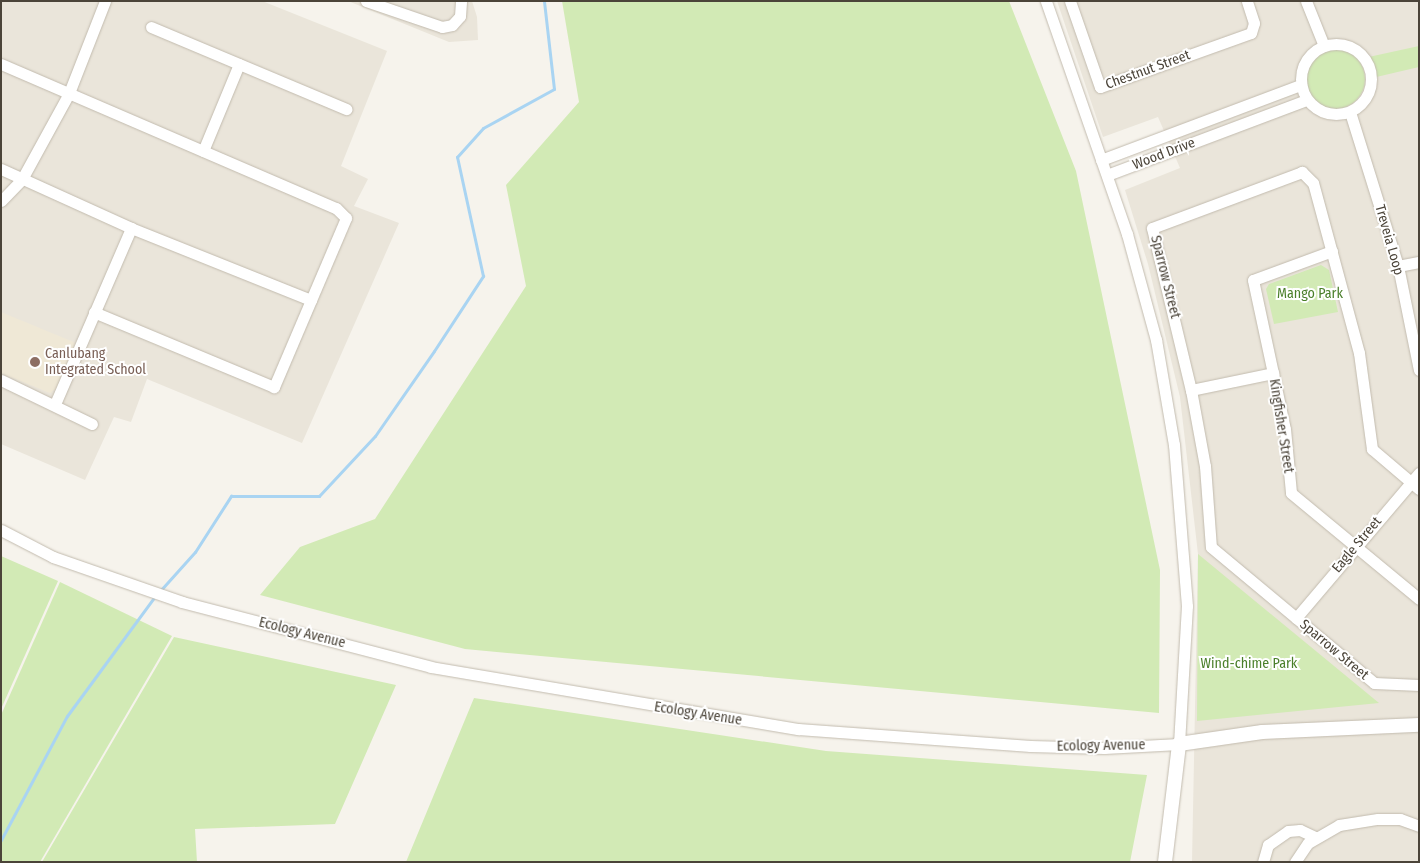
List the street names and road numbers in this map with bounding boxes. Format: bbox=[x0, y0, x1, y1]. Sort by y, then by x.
street label: Chestnut Street bbox=[1103, 47, 1193, 93]
street label: Wood Drive bbox=[1130, 134, 1198, 174]
street label: Treveia Loop bbox=[1371, 203, 1407, 277]
street label: Sparrow Street bbox=[1147, 234, 1183, 320]
street label: Kingfisher Street bbox=[1265, 378, 1297, 474]
street label: Eagle Street bbox=[1329, 514, 1385, 576]
street label: Ecology Avenue bbox=[257, 614, 347, 652]
street label: Sparrow Street bbox=[1296, 616, 1372, 684]
street label: Ecology Avenue bbox=[653, 699, 743, 729]
street label: Ecology Avenue bbox=[1057, 737, 1145, 755]

